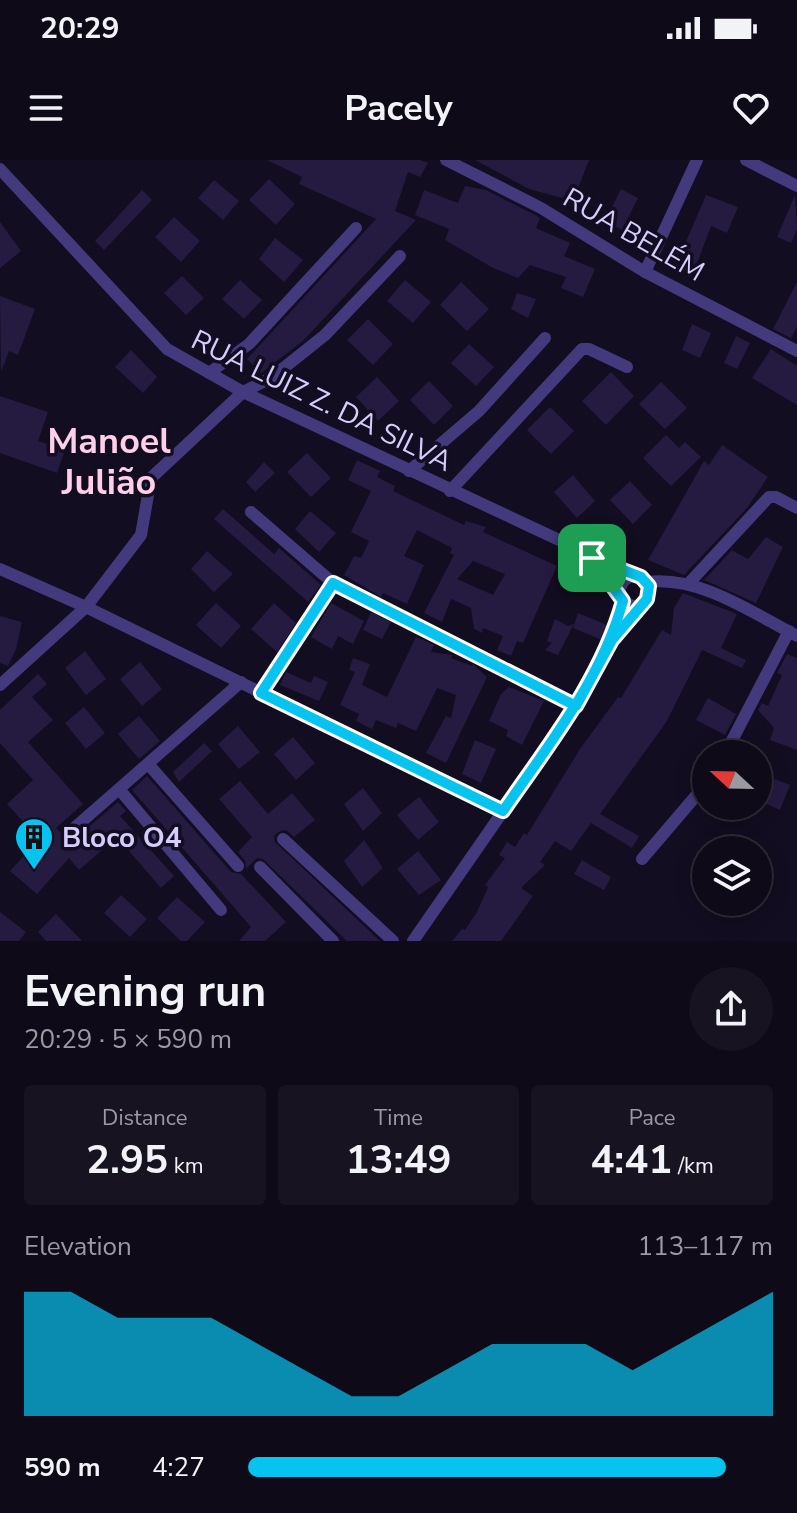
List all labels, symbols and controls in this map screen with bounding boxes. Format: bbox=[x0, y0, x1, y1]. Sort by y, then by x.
text: 20:29 bbox=[40, 8, 119, 49]
text: Pacely bbox=[344, 84, 453, 133]
icon: menu bbox=[24, 86, 68, 130]
icon: heart bbox=[729, 86, 773, 130]
street label: RUA BELÉM bbox=[556, 179, 711, 291]
street label: RUA LUIZ Z. DA SILVA bbox=[185, 321, 458, 481]
district label: Manoel Julião bbox=[47, 417, 171, 507]
pin bbox=[558, 524, 626, 592]
icon: arrive bbox=[570, 536, 614, 580]
north arrow bbox=[692, 740, 772, 820]
map controls bbox=[692, 740, 772, 916]
building icon: Bloco O4 bbox=[13, 816, 55, 871]
place label: Bloco O4 bbox=[62, 819, 182, 857]
button: layers bbox=[692, 836, 772, 916]
text: Evening run bbox=[24, 962, 266, 1022]
button: share bbox=[689, 967, 773, 1051]
text: 20:29 · 5 × 590 m bbox=[24, 1022, 232, 1057]
text: Distance bbox=[102, 1103, 188, 1133]
text: Time bbox=[374, 1103, 423, 1133]
text: Pace bbox=[629, 1103, 676, 1133]
text: 2.95 bbox=[86, 1133, 168, 1187]
text: 13:49 bbox=[346, 1133, 451, 1187]
text: 4:41 bbox=[590, 1133, 672, 1187]
text: km bbox=[168, 1151, 204, 1181]
text: /km bbox=[672, 1151, 714, 1181]
text: Elevation bbox=[24, 1229, 132, 1264]
text: 113–117 m bbox=[637, 1229, 773, 1264]
text: 590 m bbox=[24, 1450, 101, 1485]
text: 4:27 bbox=[152, 1450, 205, 1485]

